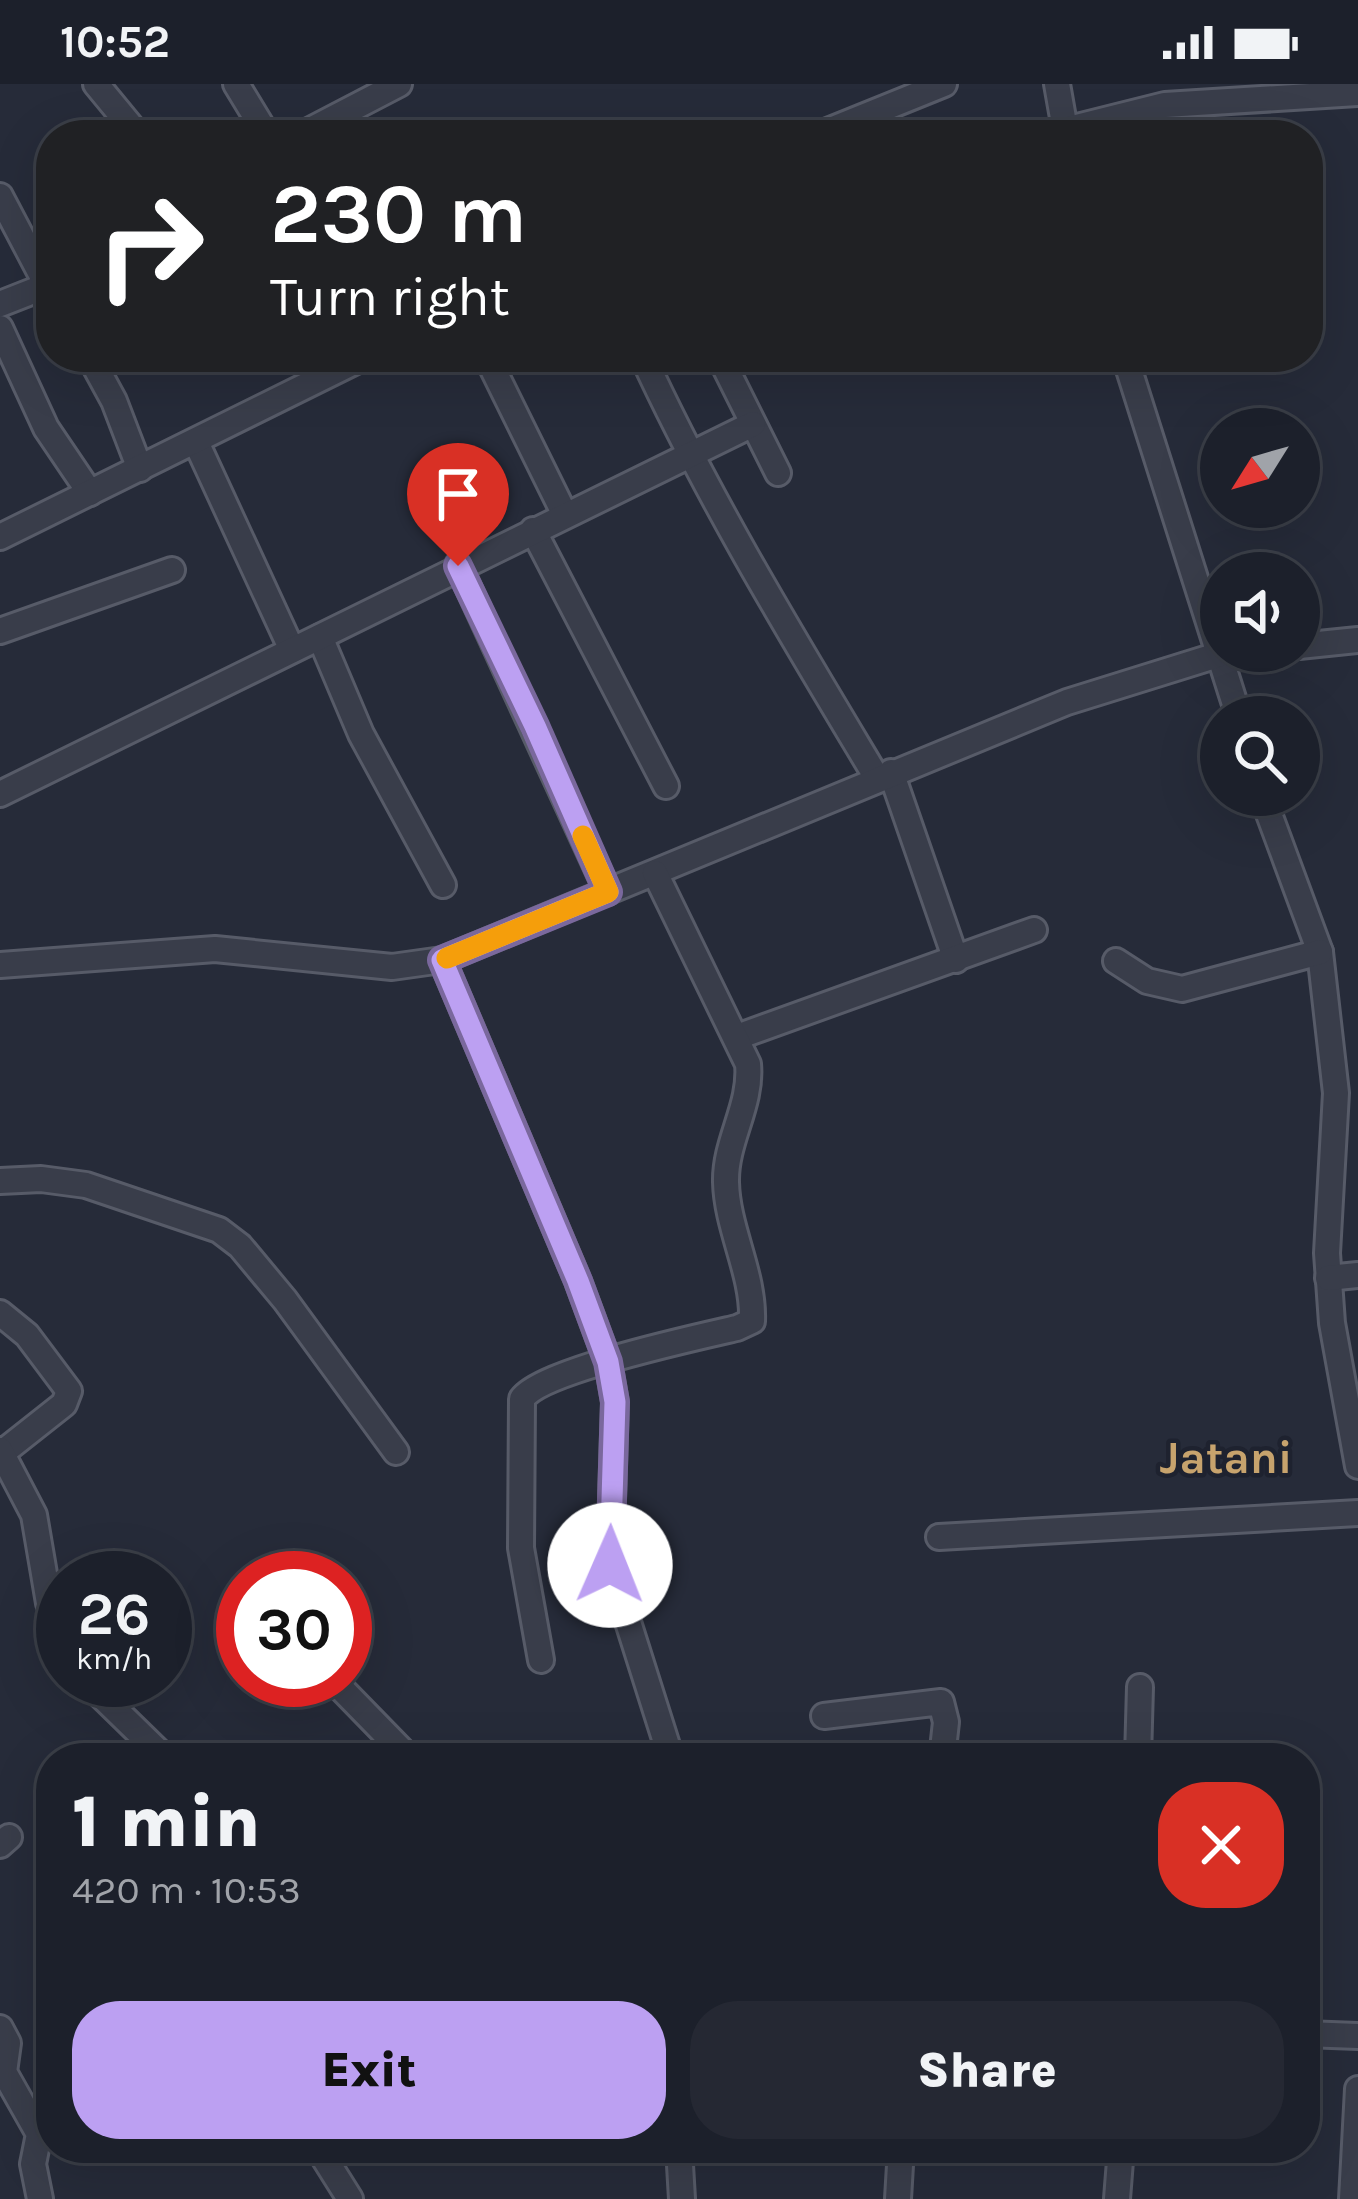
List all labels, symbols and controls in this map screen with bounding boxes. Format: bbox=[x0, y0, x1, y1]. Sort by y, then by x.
text: 10:52 bbox=[60, 16, 170, 68]
text: 230 m bbox=[270, 165, 527, 263]
icon: right bbox=[72, 168, 228, 324]
text: Turn right bbox=[270, 265, 510, 329]
north arrow bbox=[1200, 408, 1320, 528]
map controls bbox=[1200, 408, 1320, 816]
pin bbox=[407, 443, 509, 566]
icon: arrive bbox=[425, 461, 491, 527]
button: sound bbox=[1200, 552, 1320, 672]
button: search bbox=[1200, 696, 1320, 816]
district label: Jatani bbox=[1159, 1432, 1293, 1484]
position arrow bbox=[547, 1502, 673, 1628]
speed limit sign: 30 bbox=[216, 1551, 372, 1707]
text: 26 bbox=[78, 1579, 150, 1649]
text: km/h bbox=[76, 1641, 152, 1677]
text: 1 min bbox=[72, 1780, 261, 1864]
button: close bbox=[1158, 1782, 1284, 1908]
text: 420 m · 10:53 bbox=[72, 1867, 301, 1913]
button: Exit bbox=[72, 2001, 666, 2139]
button: Share bbox=[690, 2001, 1284, 2139]

